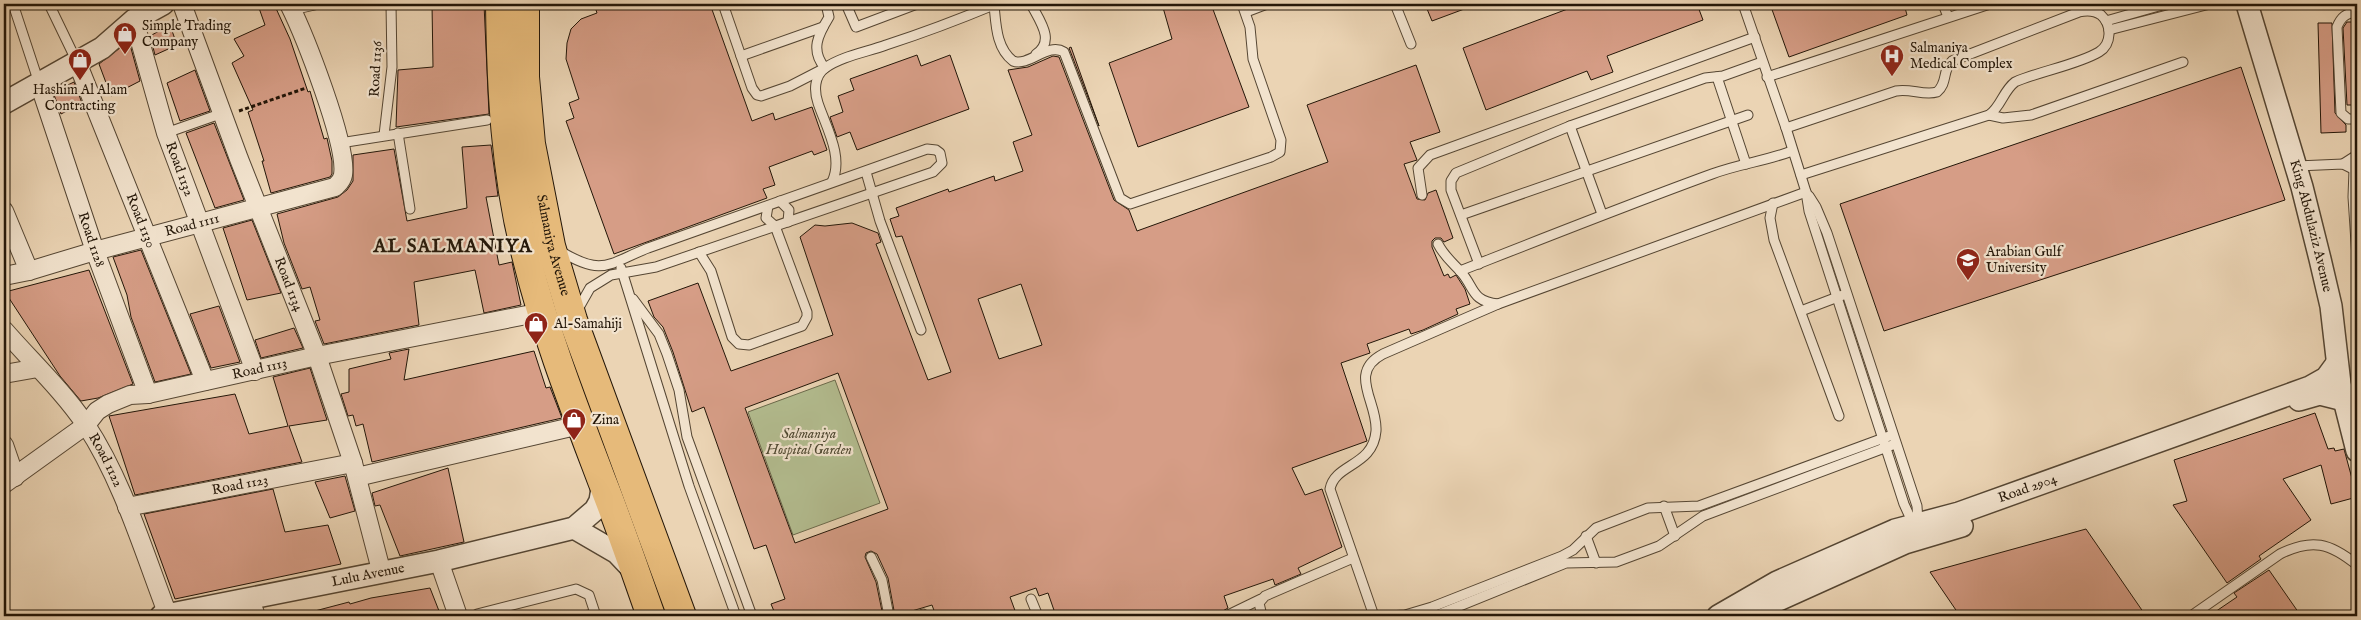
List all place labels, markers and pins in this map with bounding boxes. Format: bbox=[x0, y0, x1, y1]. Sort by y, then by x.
place label: Simple Trading Company bbox=[142, 17, 231, 51]
shop icon: Simple Trading Company bbox=[112, 21, 138, 55]
place label: Salmaniya Medical Complex bbox=[1910, 39, 2013, 73]
hospital icon: Salmaniya Medical Complex bbox=[1879, 43, 1905, 77]
shop icon: Hashim Al Alam Contracting bbox=[67, 47, 93, 81]
place label: Hashim Al Alam Contracting bbox=[33, 81, 127, 115]
place label: Arabian Gulf University bbox=[1985, 243, 2065, 277]
school or university icon: Arabian Gulf University bbox=[1955, 247, 1981, 281]
shop icon: Al-Samahiji bbox=[523, 311, 549, 345]
place label: Al-Samahiji bbox=[553, 315, 622, 333]
shop icon: Zina bbox=[561, 407, 587, 441]
place label: Zina bbox=[592, 411, 620, 429]

